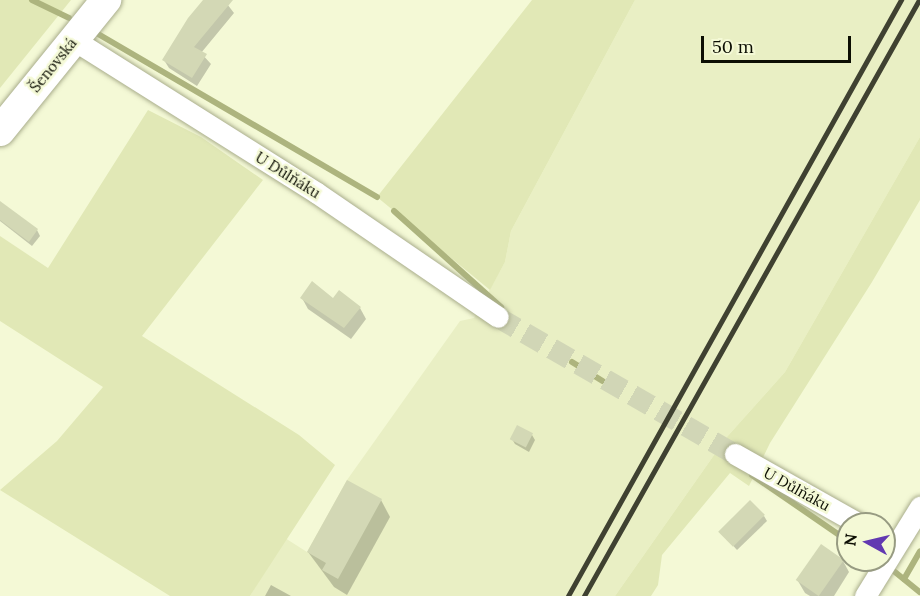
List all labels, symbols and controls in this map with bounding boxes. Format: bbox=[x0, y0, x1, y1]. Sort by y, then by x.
scale bar bbox=[704, 24, 854, 62]
street label: Šenovská bbox=[26, 34, 80, 96]
text: 50 m bbox=[712, 35, 754, 58]
street label: U Důlňáku bbox=[252, 148, 324, 202]
street label: U Důlňáku bbox=[761, 463, 833, 515]
north arrow bbox=[836, 512, 896, 572]
text: N bbox=[839, 532, 861, 547]

